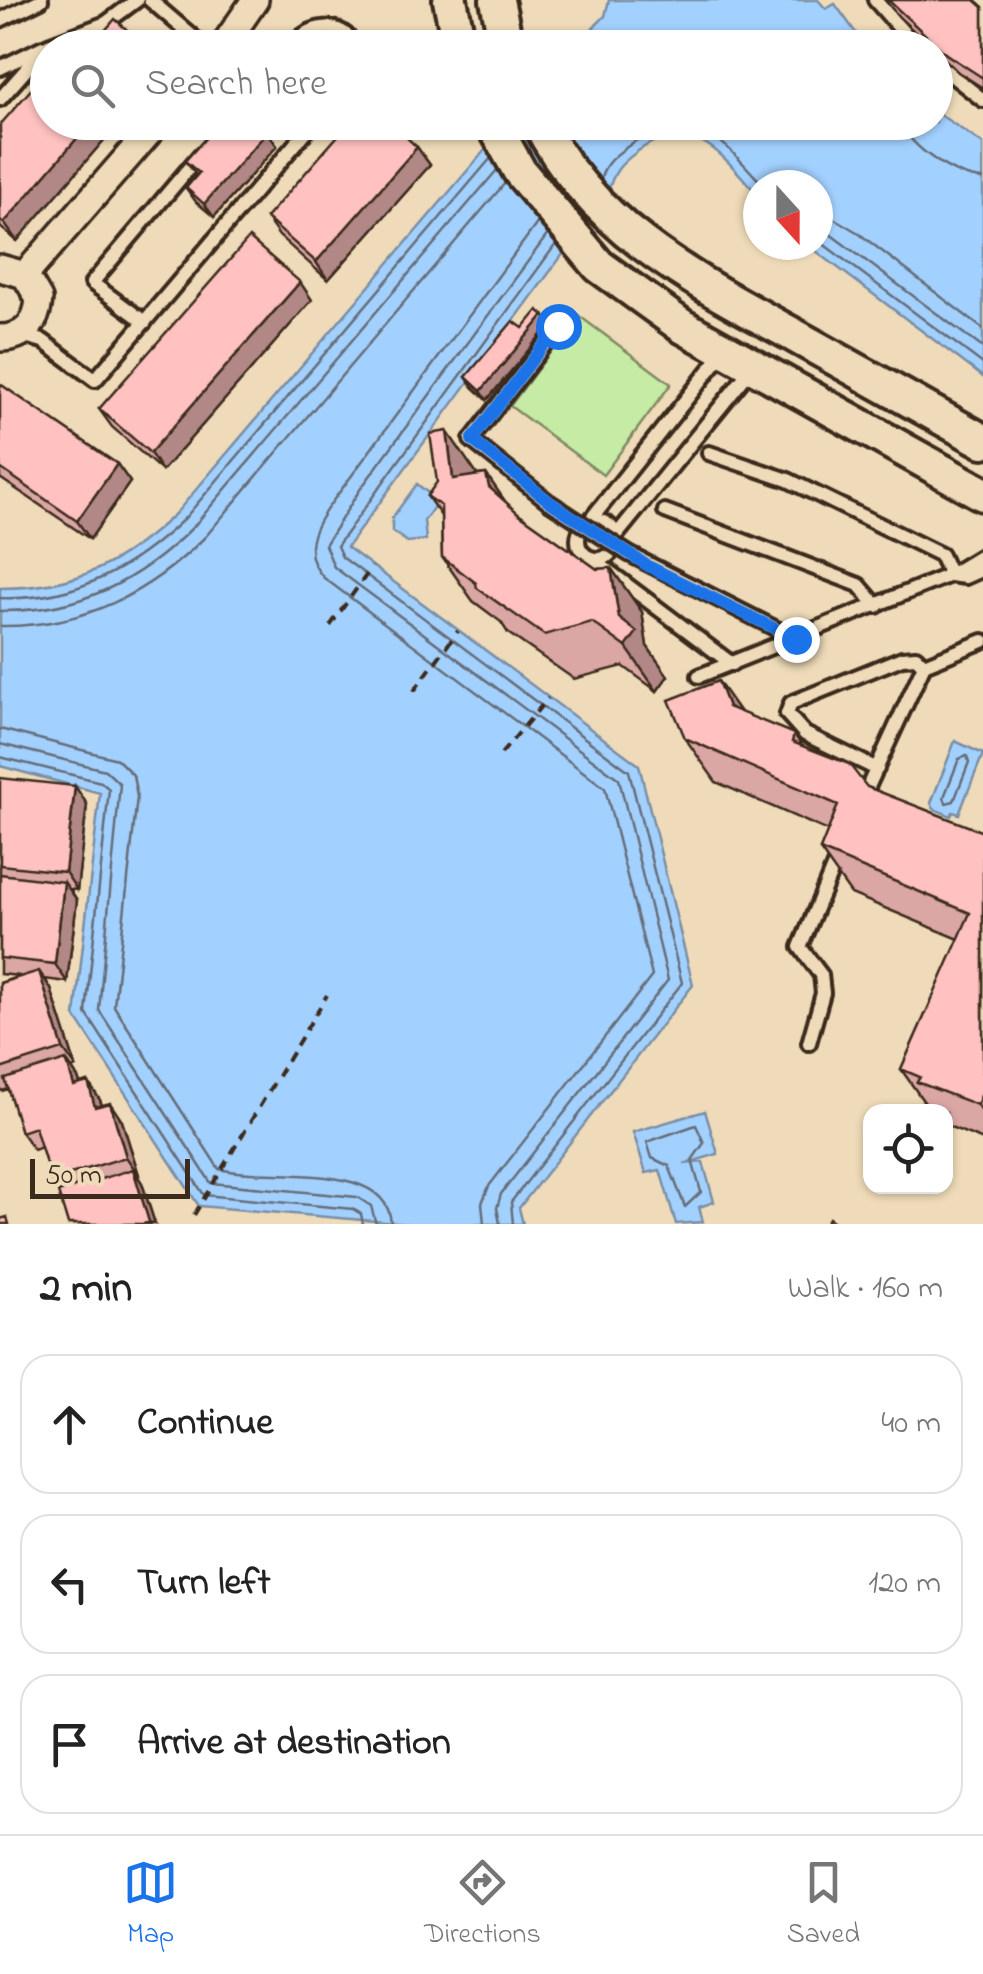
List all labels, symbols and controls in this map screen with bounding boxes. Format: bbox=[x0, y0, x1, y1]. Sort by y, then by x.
search box bbox=[30, 30, 953, 140]
text: Search here bbox=[145, 57, 327, 113]
icon: search bbox=[65, 58, 120, 113]
north arrow bbox=[743, 170, 833, 260]
route start bbox=[536, 304, 582, 350]
route end bbox=[774, 617, 820, 663]
map controls bbox=[863, 1104, 953, 1194]
button: locate bbox=[863, 1104, 953, 1194]
scale bar bbox=[30, 1154, 190, 1198]
text: 50 m bbox=[45, 1156, 102, 1197]
text: 2 min bbox=[40, 1259, 132, 1320]
text: Walk · 160 m bbox=[788, 1266, 943, 1313]
text: Continue bbox=[137, 1396, 273, 1452]
icon: ahead bbox=[42, 1397, 97, 1452]
text: 40 m bbox=[881, 1401, 941, 1448]
text: Turn left bbox=[137, 1556, 270, 1612]
icon: left bbox=[42, 1557, 97, 1612]
text: 120 m bbox=[868, 1561, 941, 1608]
text: Arrive at destination bbox=[137, 1716, 451, 1772]
icon: arrive bbox=[42, 1717, 97, 1772]
tab: Map bbox=[123, 1855, 178, 1956]
tab: Directions bbox=[424, 1855, 541, 1956]
tab: Saved bbox=[787, 1855, 860, 1956]

